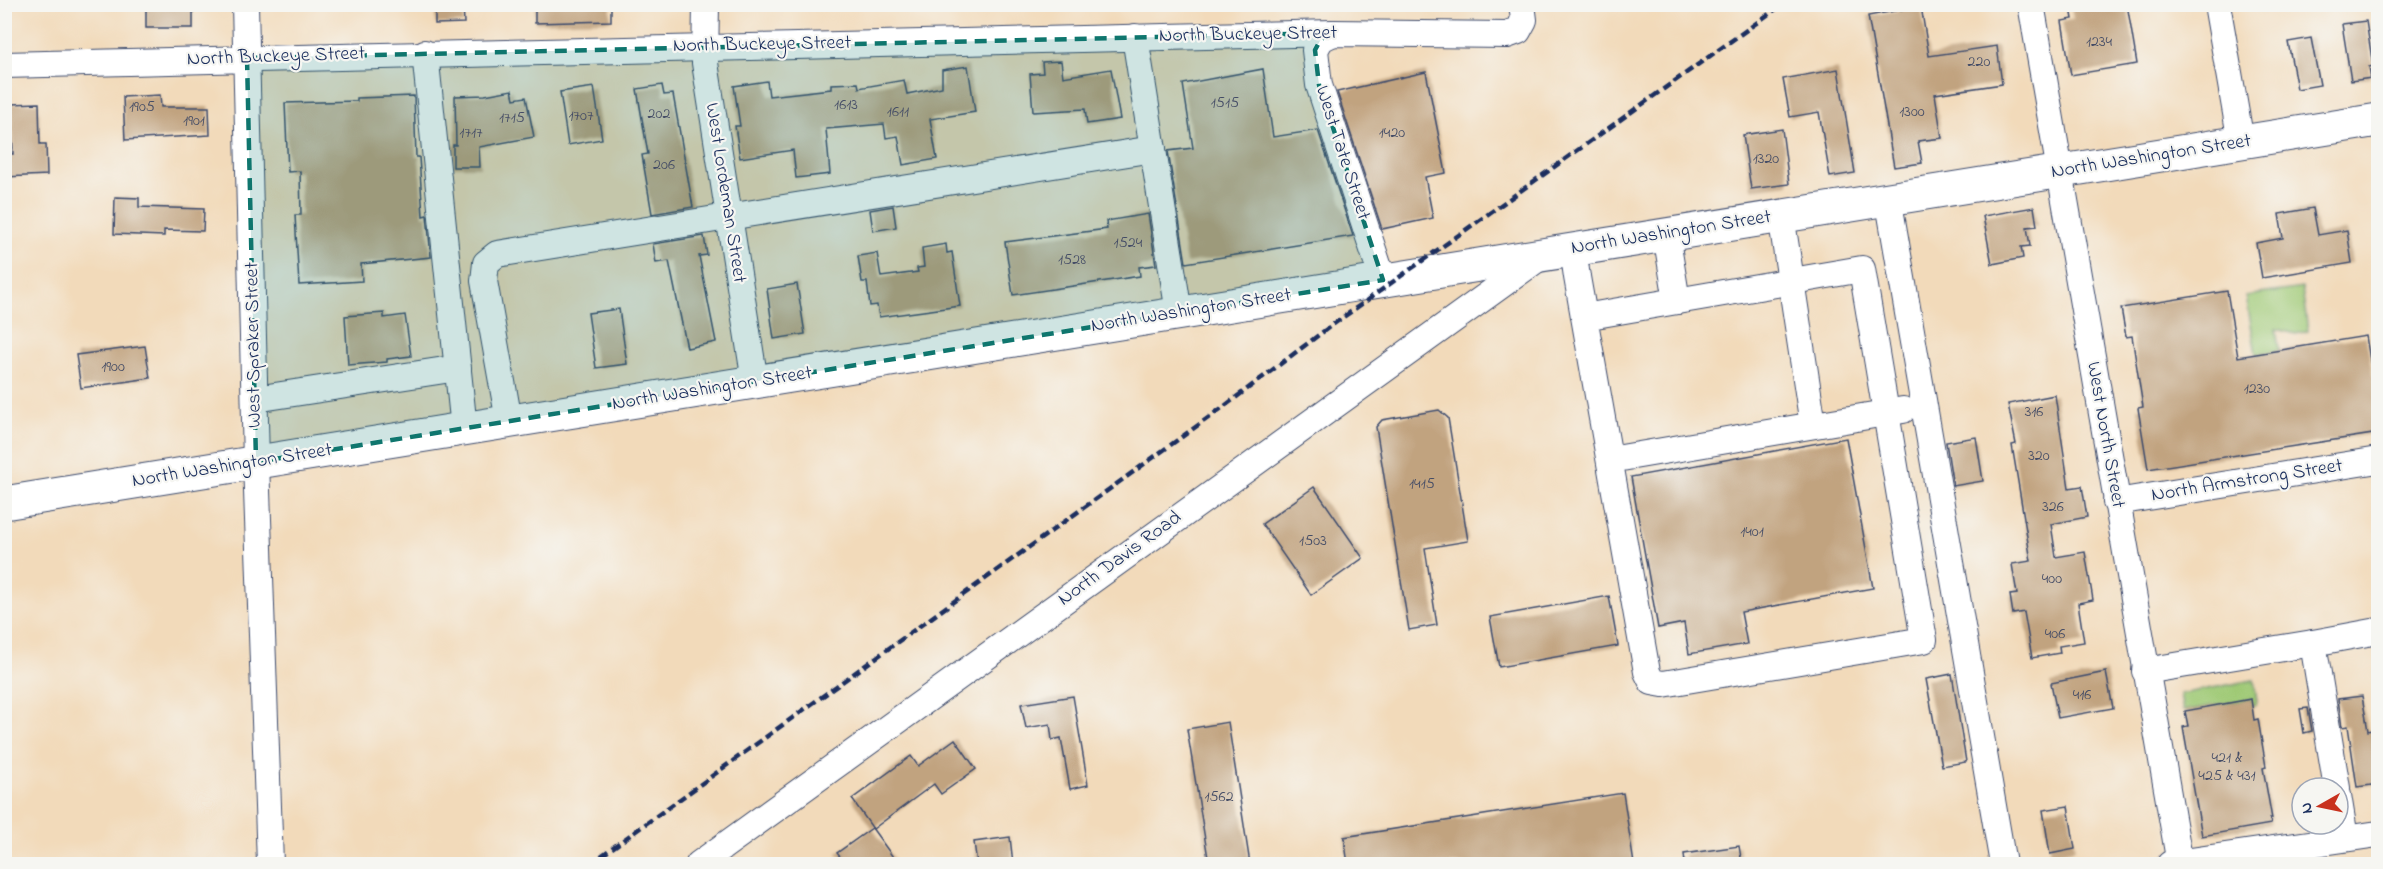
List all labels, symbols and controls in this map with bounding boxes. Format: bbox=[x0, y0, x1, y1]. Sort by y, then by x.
street label: North Buckeye Street bbox=[1159, 19, 1338, 51]
street label: North Buckeye Street bbox=[673, 29, 852, 61]
house number: 1234 bbox=[2086, 30, 2113, 54]
street label: North Buckeye Street bbox=[186, 39, 366, 75]
house number: 220 bbox=[1968, 50, 1990, 74]
street label: West Tate Street bbox=[1307, 82, 1377, 224]
house number: 1515 bbox=[1211, 91, 1239, 115]
house number: 1613 bbox=[834, 93, 858, 117]
house number: 1905 bbox=[129, 95, 155, 119]
house number: 1611 bbox=[887, 100, 909, 124]
house number: 1300 bbox=[1899, 100, 1925, 124]
street label: West Lordeman Street bbox=[696, 101, 754, 285]
house number: 202 bbox=[648, 102, 670, 126]
house number: 1707 bbox=[568, 104, 594, 128]
house number: 1715 bbox=[499, 106, 525, 130]
house number: 1901 bbox=[183, 109, 205, 133]
house number: 1717 bbox=[459, 121, 483, 145]
house number: 1420 bbox=[1379, 121, 1405, 145]
street label: North Washington Street bbox=[2049, 127, 2254, 188]
house number: 1320 bbox=[1753, 147, 1779, 171]
house number: 206 bbox=[653, 153, 675, 177]
street label: North Washington Street bbox=[1569, 203, 1774, 264]
house number: 1524 bbox=[1114, 231, 1143, 255]
house number: 1528 bbox=[1058, 248, 1086, 272]
street label: West Spraker Street bbox=[238, 261, 270, 428]
street label: North Washington Street bbox=[1089, 281, 1294, 342]
house number: 1900 bbox=[101, 355, 125, 379]
street label: North Washington Street bbox=[610, 359, 815, 420]
street label: West North Street bbox=[2078, 360, 2132, 511]
house number: 1230 bbox=[2244, 377, 2270, 401]
house number: 316 bbox=[2025, 400, 2043, 424]
street label: North Washington Street bbox=[130, 436, 335, 497]
house number: 320 bbox=[2028, 444, 2050, 468]
street label: North Armstrong Street bbox=[2149, 452, 2345, 511]
house number: 1415 bbox=[1409, 472, 1435, 496]
house number: 326 bbox=[2042, 495, 2064, 519]
street label: North Davis Road bbox=[1052, 504, 1188, 614]
house number: 1401 bbox=[1740, 520, 1764, 544]
house number: 1503 bbox=[1299, 529, 1327, 553]
house number: 400 bbox=[2042, 567, 2062, 591]
house number: 406 bbox=[2045, 622, 2065, 646]
house number: 416 bbox=[2073, 683, 2091, 707]
house number: 421 & 425 & 431 bbox=[2198, 746, 2256, 788]
north arrow bbox=[2290, 776, 2350, 836]
house number: 1562 bbox=[1204, 785, 1234, 809]
text: N bbox=[2294, 801, 2320, 815]

